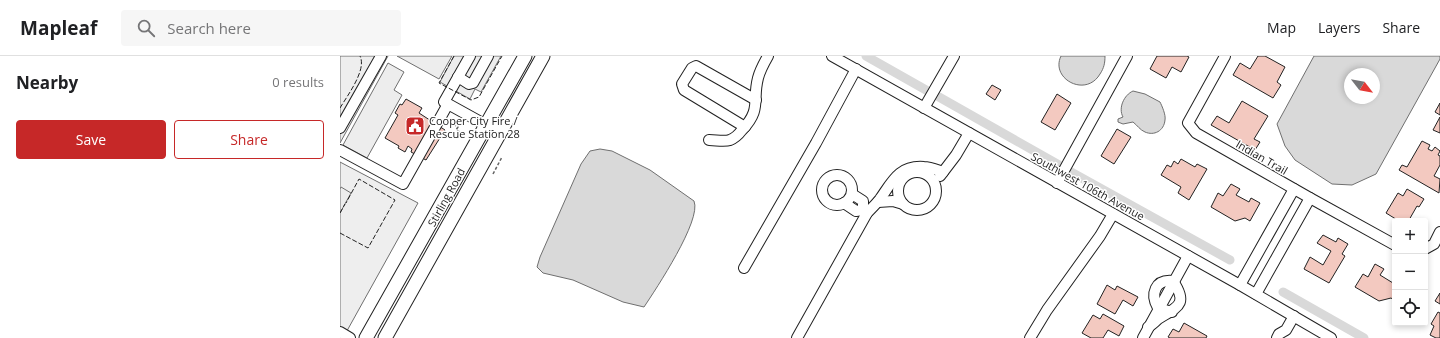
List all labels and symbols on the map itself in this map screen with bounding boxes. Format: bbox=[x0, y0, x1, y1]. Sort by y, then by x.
north arrow bbox=[1344, 68, 1380, 104]
place label: Cooper City Fire / Rescue Station 28 bbox=[429, 113, 520, 141]
public building icon: Cooper City Fire / Rescue Station 28 bbox=[404, 115, 426, 137]
street label: Indian Trail bbox=[1233, 136, 1291, 178]
street label: Southwest 106th Avenue bbox=[1029, 149, 1147, 223]
street label: Stirling Road bbox=[424, 165, 468, 229]

